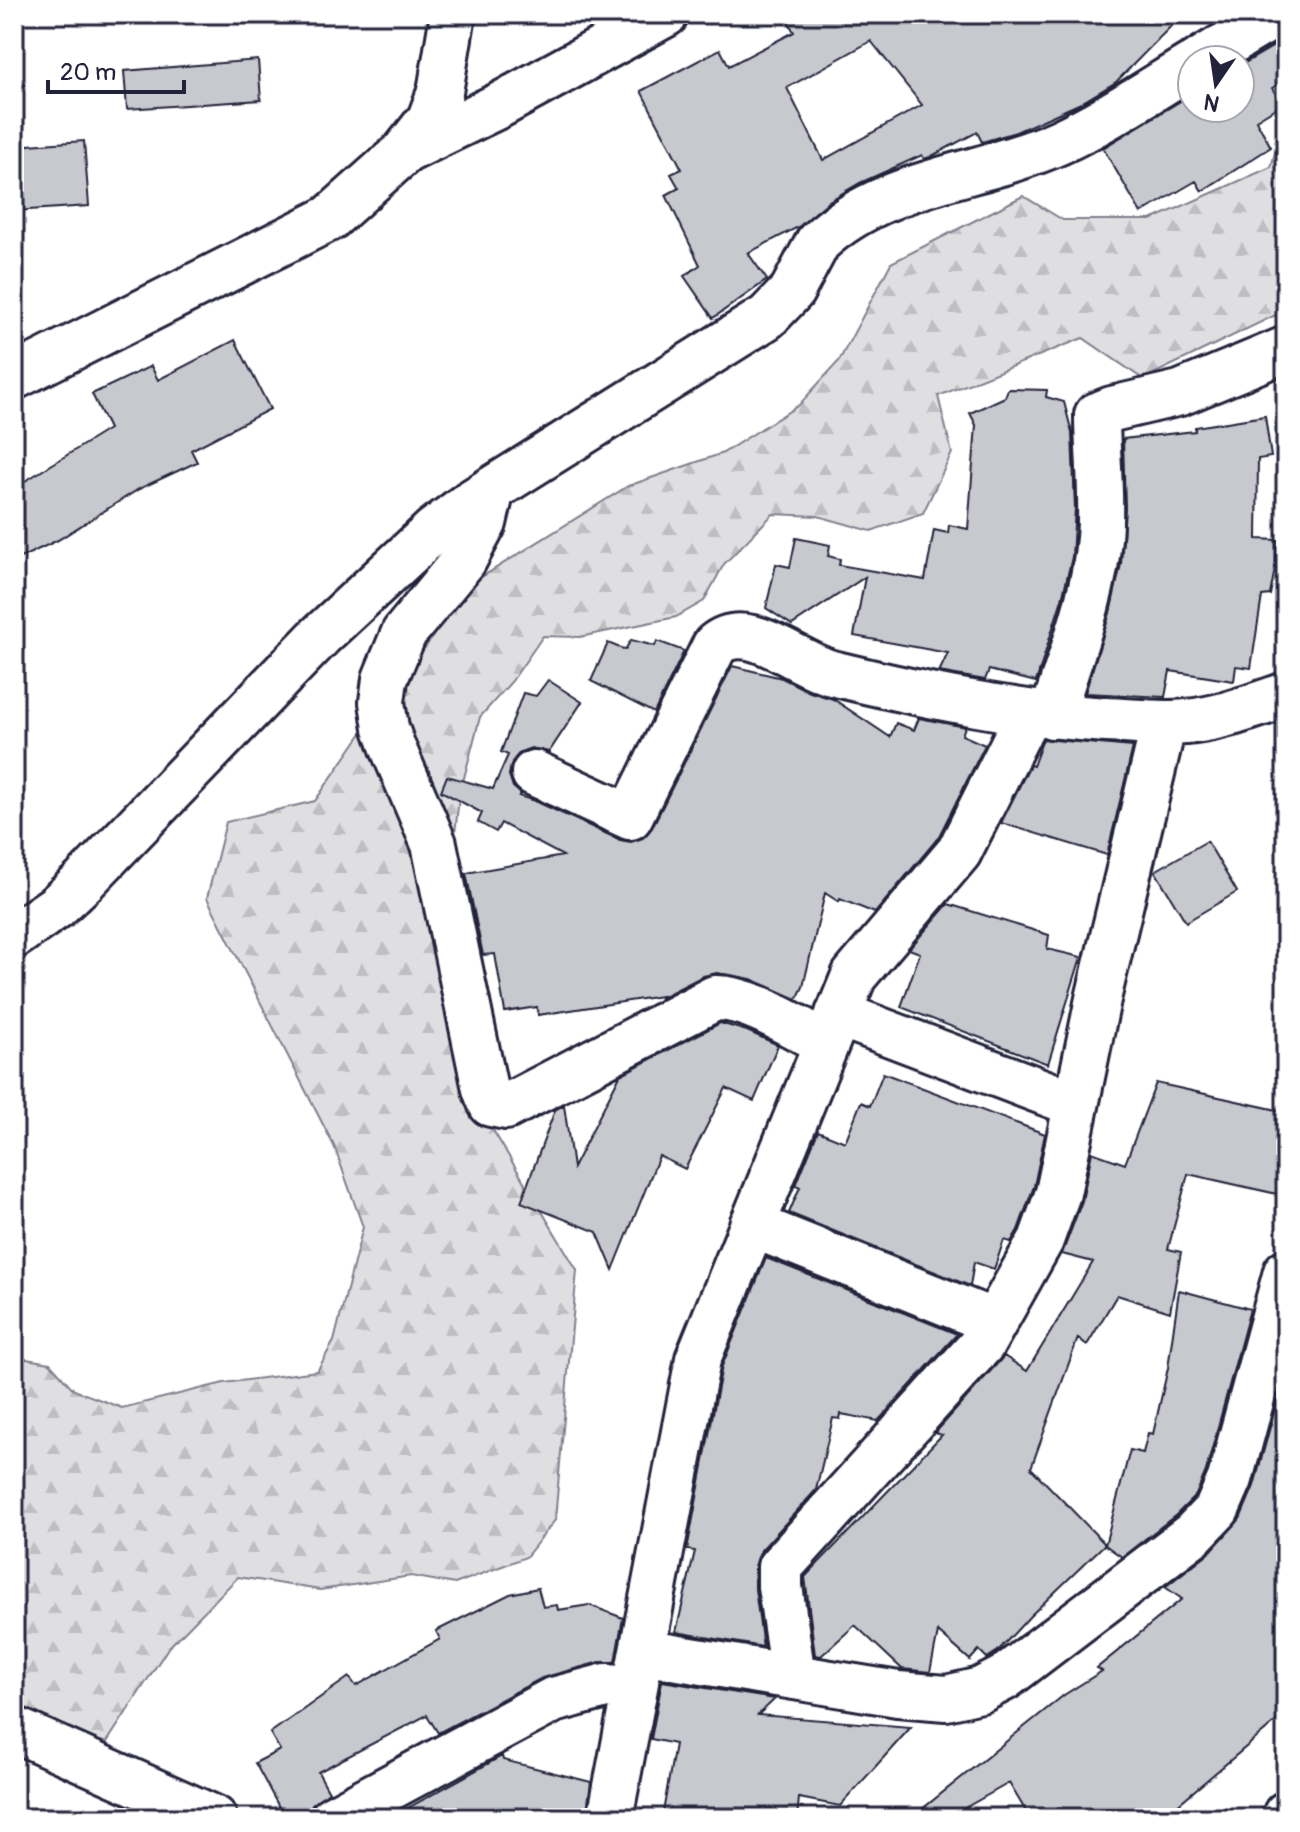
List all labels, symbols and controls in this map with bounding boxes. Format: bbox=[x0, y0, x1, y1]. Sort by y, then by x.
scale bar bbox=[48, 44, 184, 94]
north arrow bbox=[1176, 44, 1256, 124]
text: 20 m bbox=[60, 58, 116, 87]
text: N bbox=[1201, 87, 1222, 118]

